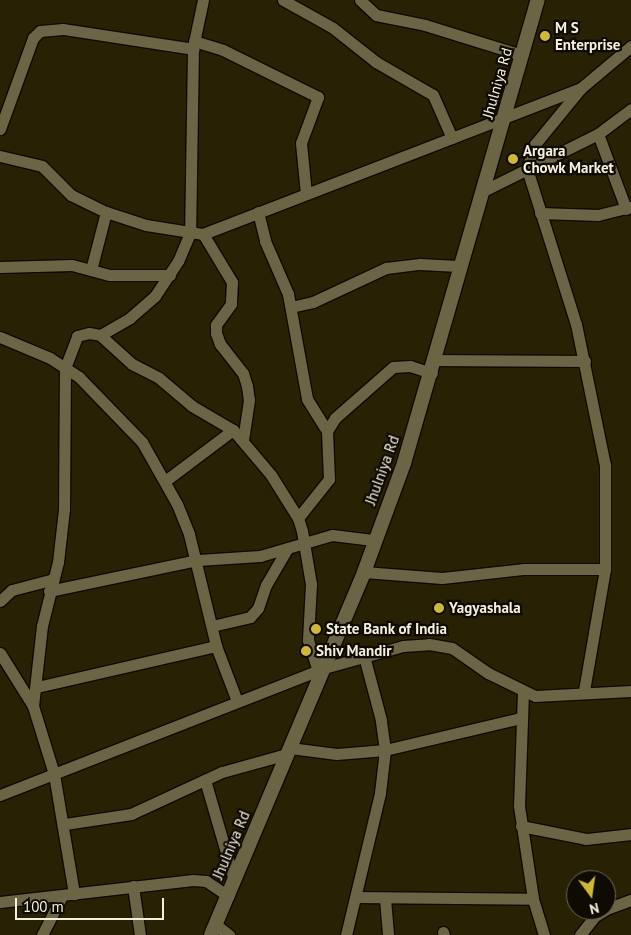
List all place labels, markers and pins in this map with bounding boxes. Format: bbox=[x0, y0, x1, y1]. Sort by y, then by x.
place label: M S Enterprise bbox=[555, 18, 620, 53]
marker: M S Enterprise bbox=[539, 30, 551, 42]
place label: Argara Chowk Market bbox=[523, 141, 614, 176]
marker: Argara Chowk Market bbox=[507, 153, 519, 165]
place label: Yagyashala bbox=[449, 599, 521, 617]
marker: Yagyashala bbox=[433, 602, 445, 614]
place label: State Bank of India bbox=[326, 620, 447, 638]
marker: State Bank of India bbox=[310, 623, 322, 635]
place label: Shiv Mandir bbox=[316, 642, 392, 660]
marker: Shiv Mandir bbox=[300, 645, 312, 657]

